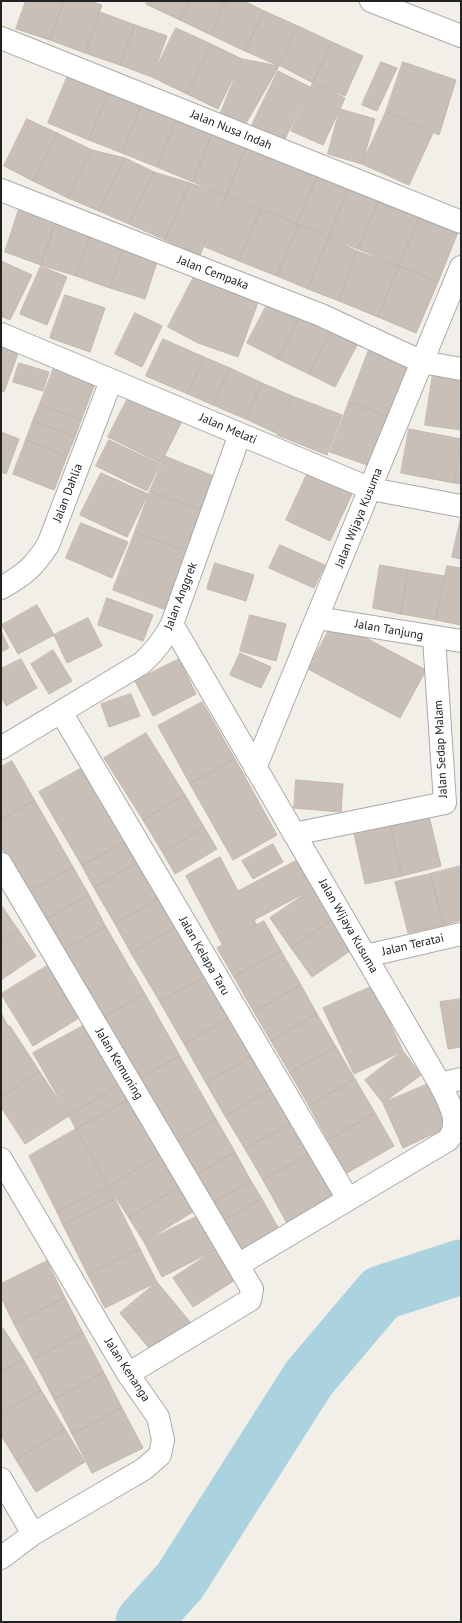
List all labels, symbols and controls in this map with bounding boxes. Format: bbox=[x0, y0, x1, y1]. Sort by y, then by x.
street label: Jalan Nusa Indah bbox=[188, 107, 274, 153]
street label: Jalan Cempaka bbox=[175, 253, 251, 293]
street label: Jalan Melati bbox=[197, 410, 259, 448]
street label: Jalan Dahlia bbox=[50, 462, 86, 524]
street label: Jalan Wijaya Kusuma bbox=[332, 466, 386, 570]
street label: Jalan Anggrek bbox=[162, 560, 200, 632]
street label: Jalan Tanjung bbox=[354, 617, 424, 643]
street label: Jalan Sedap Malam bbox=[431, 700, 451, 798]
street label: Jalan Wijaya Kusuma bbox=[315, 876, 381, 976]
street label: Jalan Kelapa Taru bbox=[176, 914, 232, 998]
street label: Jalan Teratai bbox=[381, 931, 445, 959]
street label: Jalan Kemuning bbox=[92, 1026, 146, 1102]
street label: Jalan Kenanga bbox=[101, 1335, 153, 1405]

